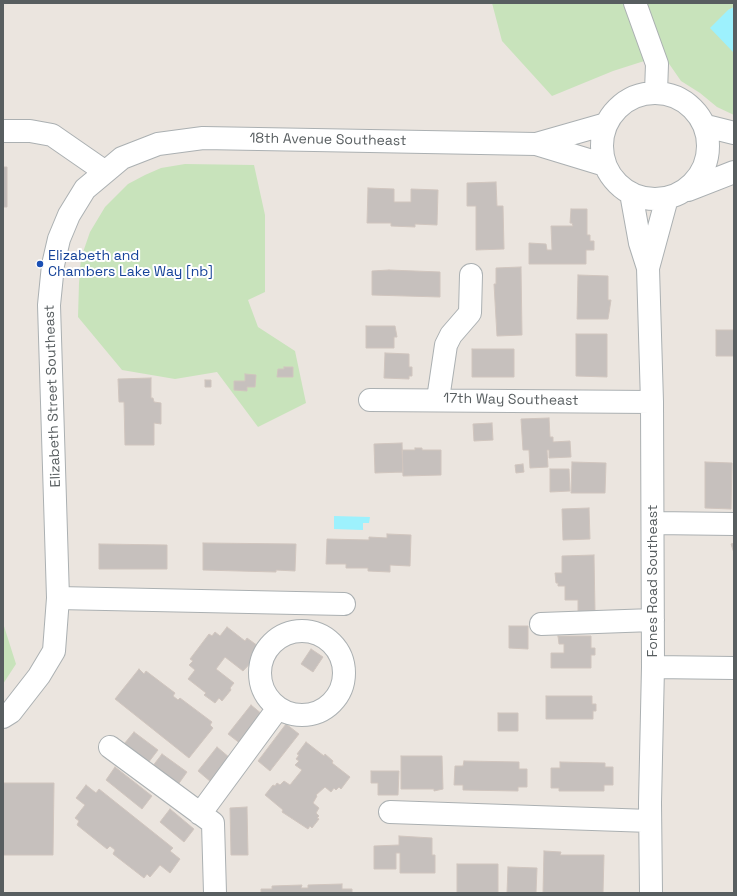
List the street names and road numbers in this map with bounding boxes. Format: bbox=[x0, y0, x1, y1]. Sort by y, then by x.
street label: 18th Avenue Southeast bbox=[249, 130, 407, 150]
street label: Elizabeth Street Southeast bbox=[41, 304, 65, 488]
street label: 17th Way Southeast bbox=[443, 390, 579, 410]
street label: Fones Road Southeast bbox=[645, 505, 661, 657]

